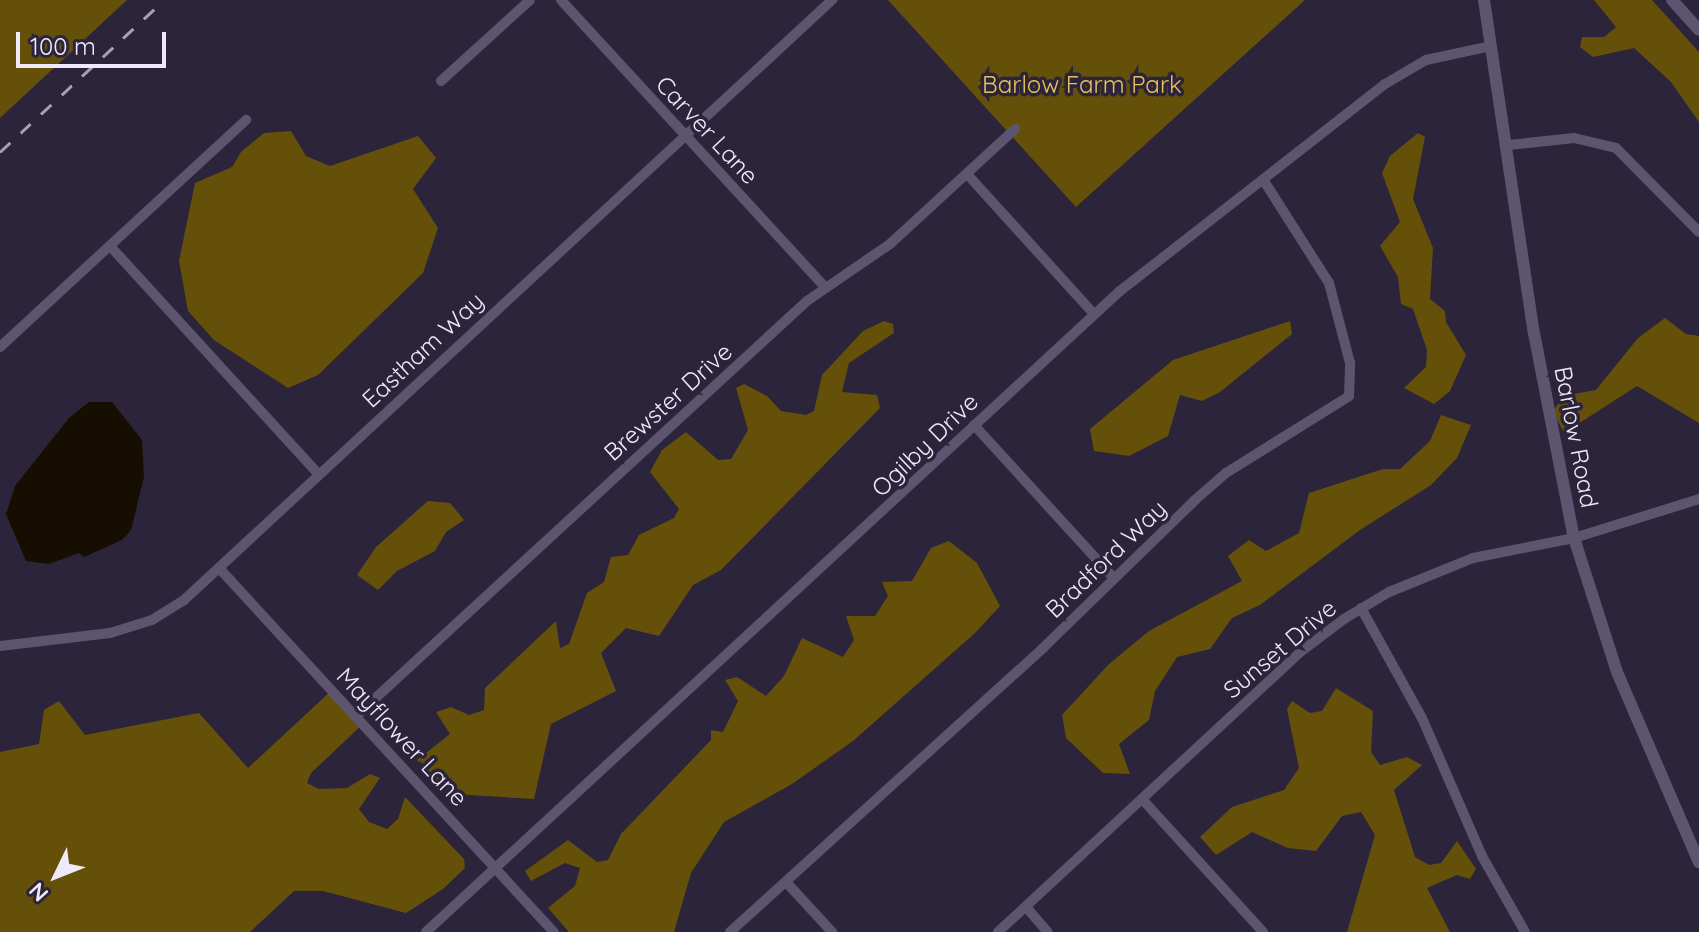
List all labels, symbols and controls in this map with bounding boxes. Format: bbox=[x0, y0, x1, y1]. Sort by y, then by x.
scale bar bbox=[20, 16, 170, 66]
text: 100 m bbox=[30, 31, 96, 61]
street label: Carver Lane bbox=[650, 70, 764, 190]
park label: Barlow Farm Park bbox=[982, 71, 1182, 99]
street label: Eastham Way bbox=[356, 287, 490, 413]
street label: Brewster Drive bbox=[598, 337, 738, 467]
street label: Barlow Road bbox=[1548, 364, 1604, 510]
street label: Ogilby Drive bbox=[866, 387, 984, 503]
street label: Bradford Way bbox=[1040, 494, 1172, 624]
street label: Sunset Drive bbox=[1218, 594, 1342, 704]
street label: Mayflower Lane bbox=[330, 662, 474, 812]
north arrow bbox=[16, 836, 96, 916]
text: N bbox=[23, 877, 54, 908]

